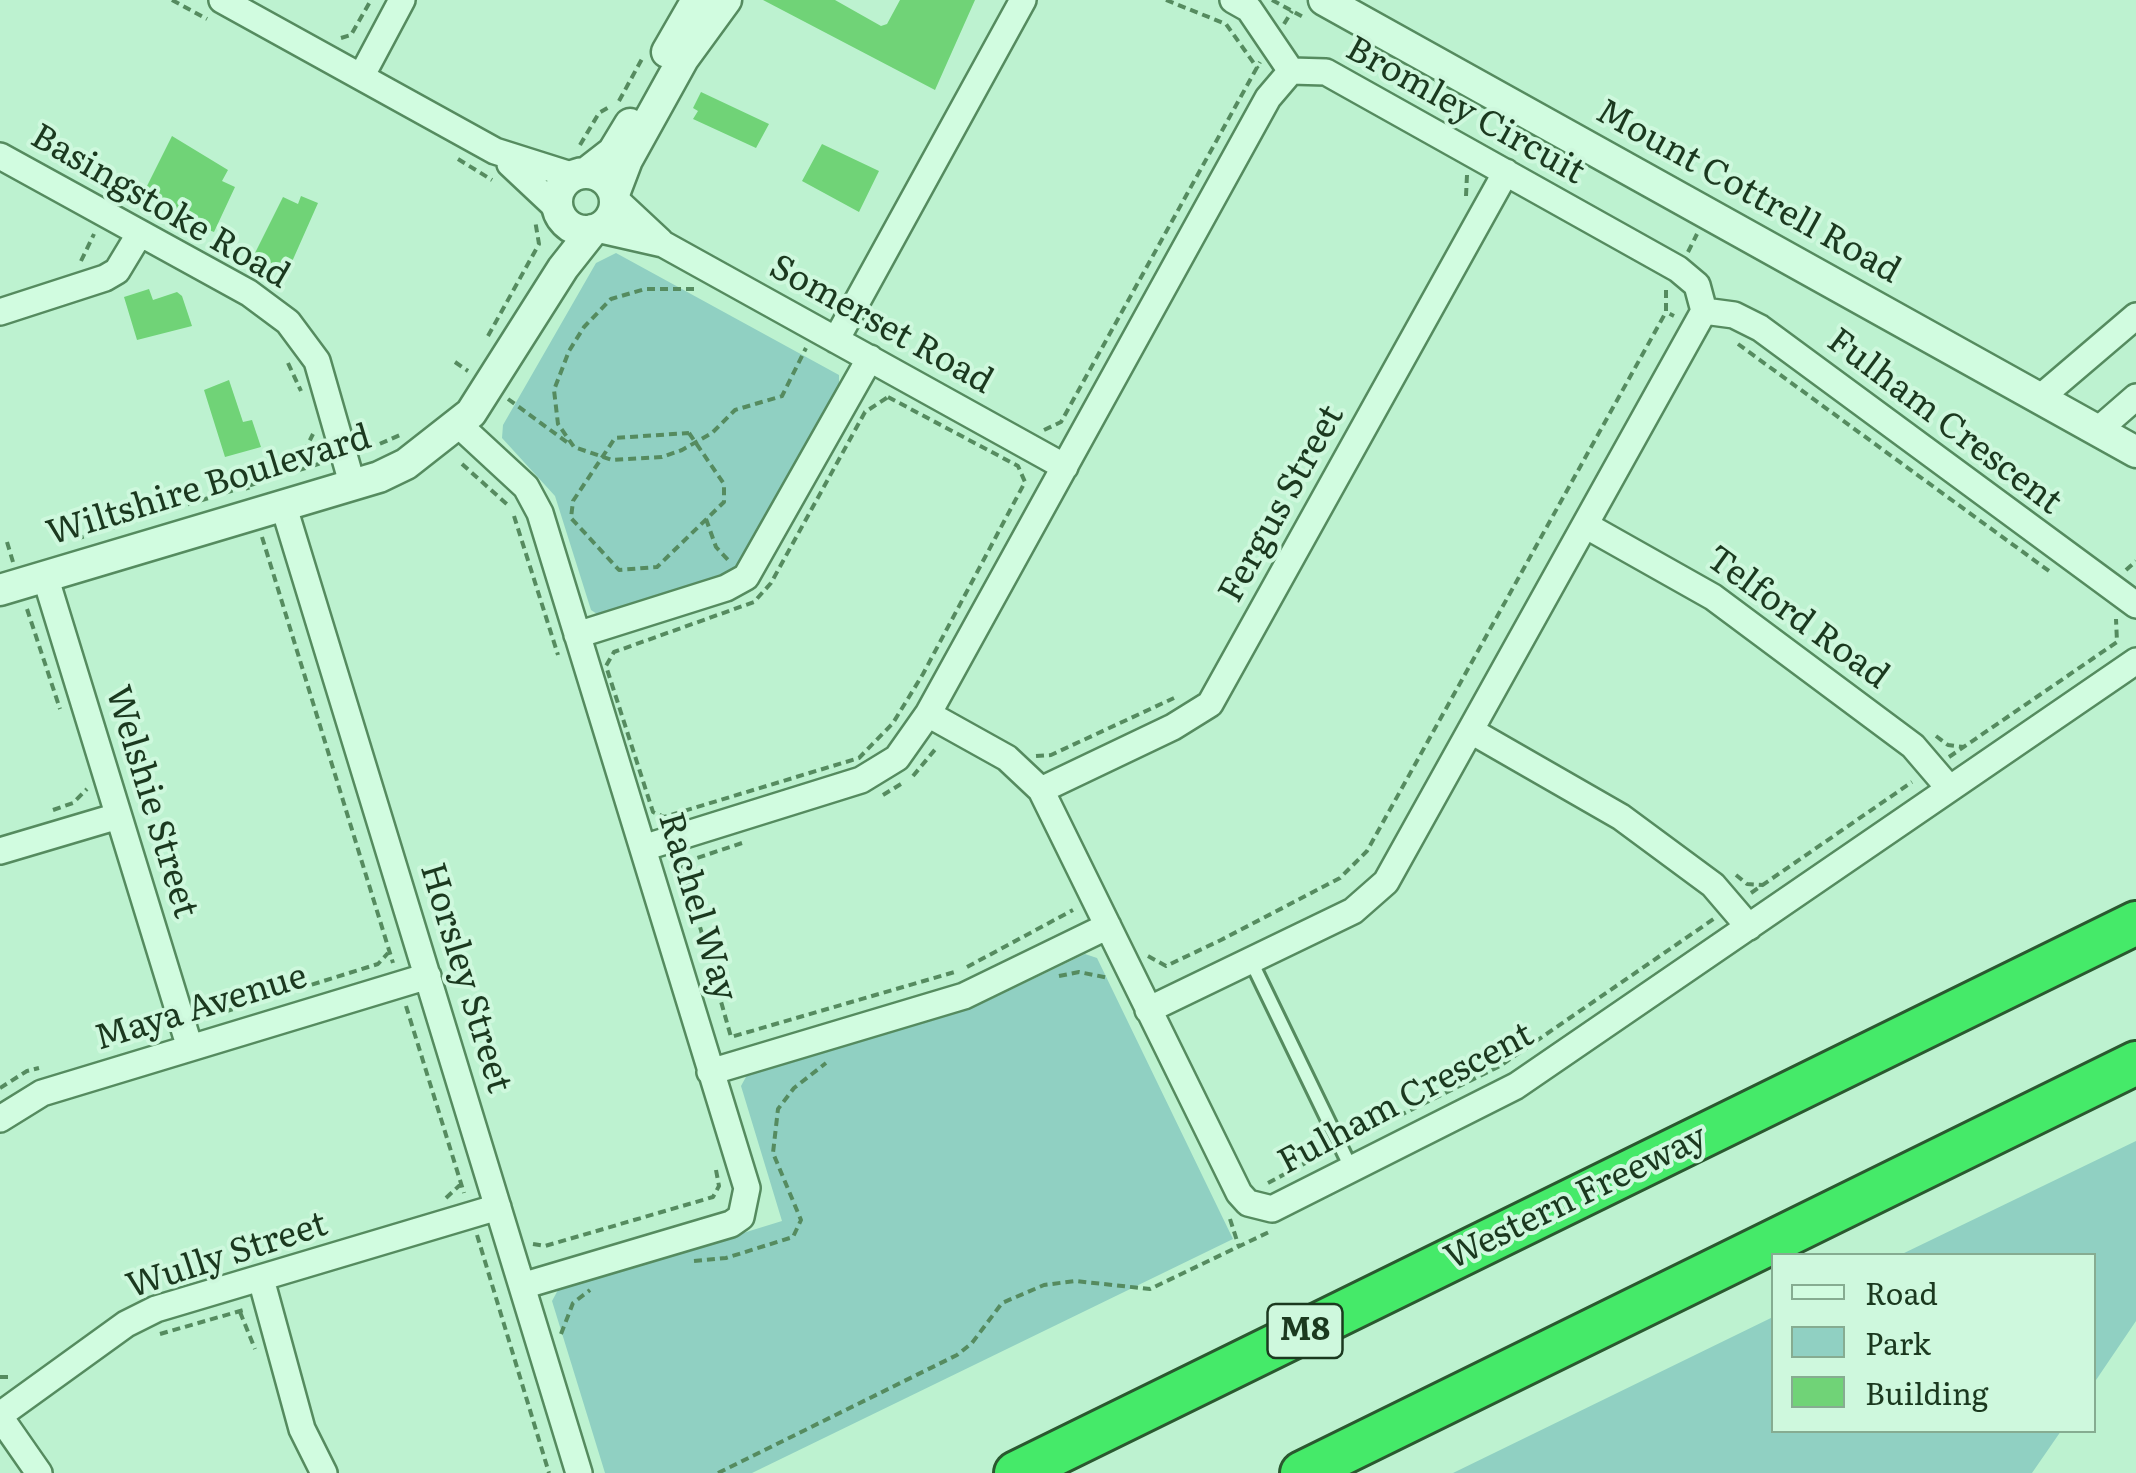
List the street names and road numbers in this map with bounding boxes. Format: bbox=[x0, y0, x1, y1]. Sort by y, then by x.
street label: Bromley Circuit bbox=[1338, 28, 1592, 194]
street label: Mount Cottrell Road bbox=[1589, 91, 1907, 293]
street label: Basingstoke Road bbox=[23, 116, 297, 298]
street label: Somerset Road bbox=[762, 246, 1000, 404]
street label: Fulham Crescent bbox=[1818, 320, 2070, 524]
street label: Fergus Street bbox=[1211, 398, 1353, 610]
street label: Wiltshire Boulevard bbox=[42, 417, 376, 555]
street label: Telford Road bbox=[1697, 538, 1897, 698]
street label: Welshie Street bbox=[96, 681, 206, 923]
street label: Rachel Way bbox=[648, 808, 746, 1006]
street label: Horsley Street bbox=[410, 858, 520, 1098]
street label: Maya Avenue bbox=[90, 956, 312, 1060]
street label: Fulham Crescent bbox=[1271, 1014, 1541, 1184]
street label: Western Freeway bbox=[1438, 1116, 1714, 1280]
street label: Wully Street bbox=[121, 1204, 333, 1308]
road number: M8 bbox=[1268, 1304, 1342, 1358]

